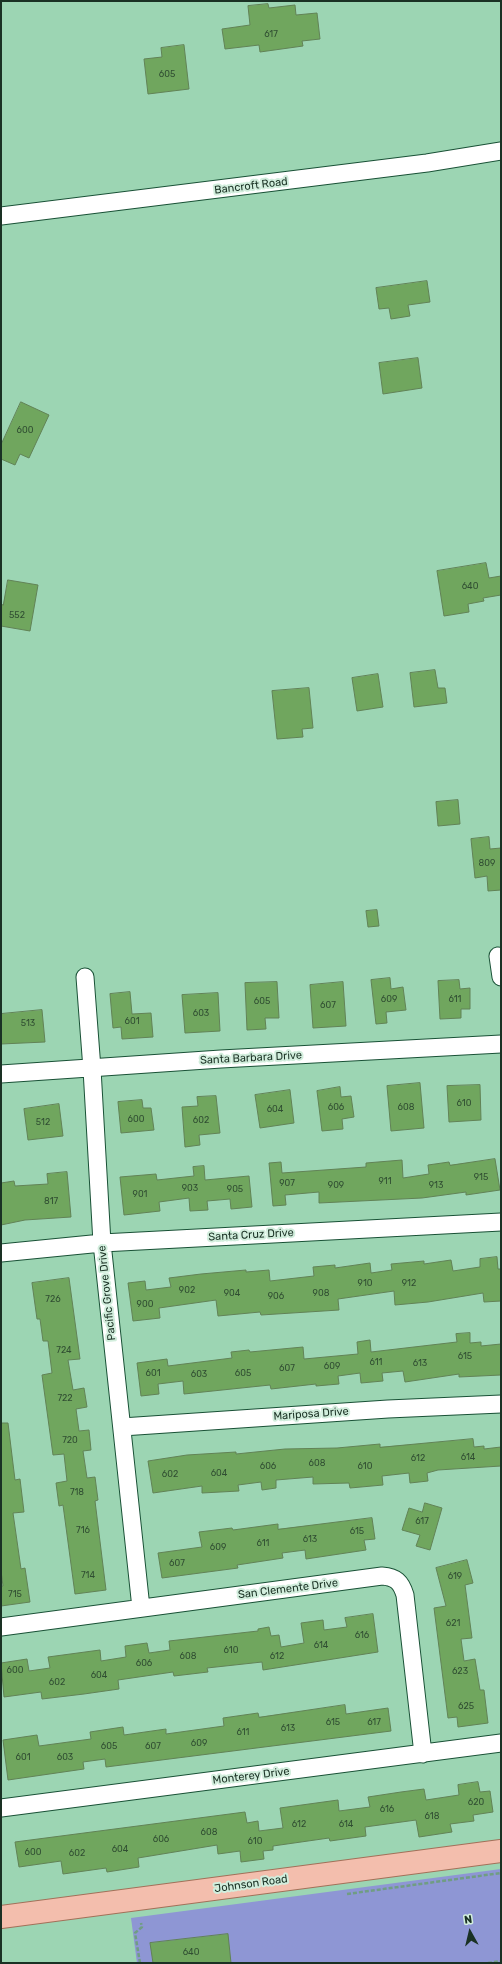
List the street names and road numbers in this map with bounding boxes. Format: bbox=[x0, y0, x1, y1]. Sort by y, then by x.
street label: Bancroft Road bbox=[214, 175, 288, 197]
street label: Santa Barbara Drive bbox=[200, 1049, 302, 1067]
street label: Santa Cruz Drive bbox=[208, 1226, 294, 1244]
street label: Pacific Grove Drive bbox=[95, 1245, 119, 1341]
street label: Mariposa Drive bbox=[273, 1405, 349, 1423]
street label: San Clemente Drive bbox=[237, 1576, 339, 1602]
street label: Monterey Drive bbox=[212, 1765, 290, 1787]
street label: Johnson Road bbox=[213, 1872, 289, 1896]

